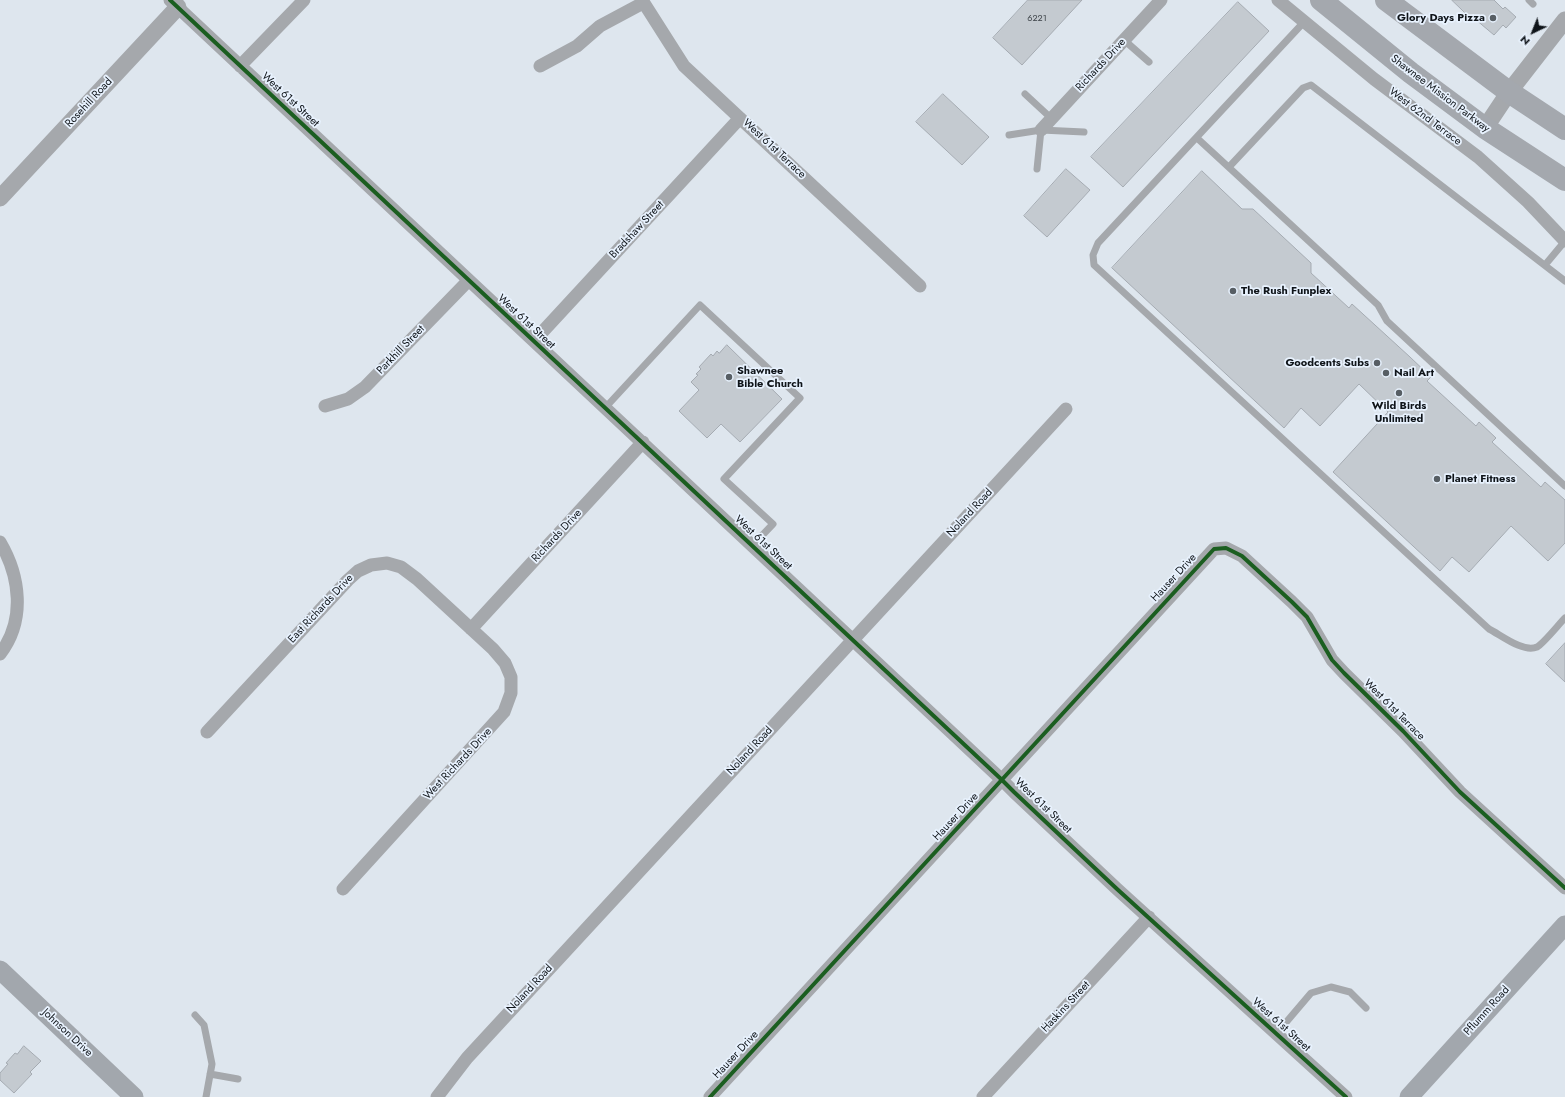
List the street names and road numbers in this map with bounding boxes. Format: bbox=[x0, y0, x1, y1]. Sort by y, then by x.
street label: Richards Drive bbox=[1073, 36, 1129, 94]
street label: Shawnee Mission Parkway bbox=[1388, 52, 1492, 136]
street label: West 61st Street bbox=[258, 70, 322, 130]
street label: Rosehill Road bbox=[63, 75, 115, 131]
street label: West 62nd Terrace bbox=[1386, 85, 1464, 149]
street label: West 61st Terrace bbox=[740, 117, 808, 181]
street label: Bradshaw Street bbox=[607, 198, 667, 262]
street label: West 61st Street bbox=[494, 292, 558, 352]
street label: Parkhill Street bbox=[374, 323, 428, 377]
street label: Noland Road bbox=[944, 486, 996, 540]
street label: Richards Drive bbox=[529, 507, 585, 565]
street label: West 61st Street bbox=[731, 513, 795, 573]
street label: Hauser Drive bbox=[1149, 551, 1199, 605]
street label: East Richards Drive bbox=[286, 572, 356, 646]
street label: West 61st Terrace bbox=[1361, 677, 1427, 743]
street label: Noland Road bbox=[724, 724, 776, 778]
street label: West Richards Drive bbox=[421, 725, 495, 803]
street label: West 61st Street bbox=[1012, 776, 1074, 836]
street label: Hauser Drive bbox=[931, 790, 981, 844]
street label: Noland Road bbox=[504, 962, 556, 1016]
street label: Haskins Street bbox=[1039, 979, 1093, 1035]
street label: Pflumm Road bbox=[1461, 984, 1513, 1038]
street label: West 61st Street bbox=[1249, 995, 1313, 1055]
street label: Johnson Drive bbox=[39, 1006, 95, 1060]
street label: Hauser Drive bbox=[711, 1028, 761, 1082]

